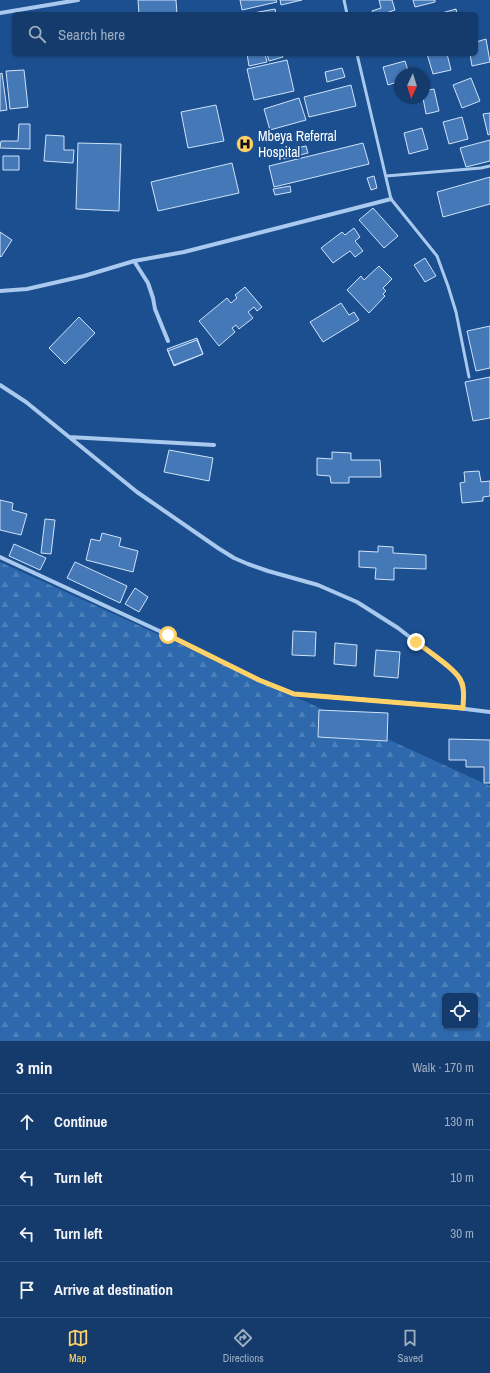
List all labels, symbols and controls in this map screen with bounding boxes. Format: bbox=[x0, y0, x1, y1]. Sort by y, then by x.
search box bbox=[12, 12, 478, 56]
icon: search bbox=[26, 23, 48, 45]
text: Search here bbox=[58, 24, 125, 45]
north arrow bbox=[394, 68, 430, 104]
place label: Mbeya Referral Hospital bbox=[258, 127, 336, 161]
hospital icon: Mbeya Referral Hospital bbox=[235, 134, 255, 154]
route start bbox=[159, 626, 177, 644]
route end bbox=[407, 633, 425, 651]
map controls bbox=[442, 993, 478, 1029]
button: locate bbox=[442, 993, 478, 1029]
text: 3 min bbox=[16, 1056, 52, 1079]
text: Walk · 170 m bbox=[412, 1059, 474, 1076]
icon: ahead bbox=[16, 1111, 38, 1133]
text: Continue bbox=[54, 1111, 107, 1132]
text: 130 m bbox=[444, 1113, 474, 1130]
icon: left bbox=[16, 1167, 38, 1189]
text: Turn left bbox=[54, 1167, 102, 1188]
text: 10 m bbox=[450, 1169, 474, 1186]
icon: left bbox=[16, 1223, 38, 1245]
text: Turn left bbox=[54, 1223, 102, 1244]
text: 30 m bbox=[450, 1225, 474, 1242]
icon: arrive bbox=[16, 1279, 38, 1301]
text: Arrive at destination bbox=[54, 1279, 173, 1300]
tab: Map bbox=[67, 1327, 89, 1365]
tab: Directions bbox=[223, 1327, 264, 1365]
tab: Saved bbox=[398, 1327, 423, 1365]

